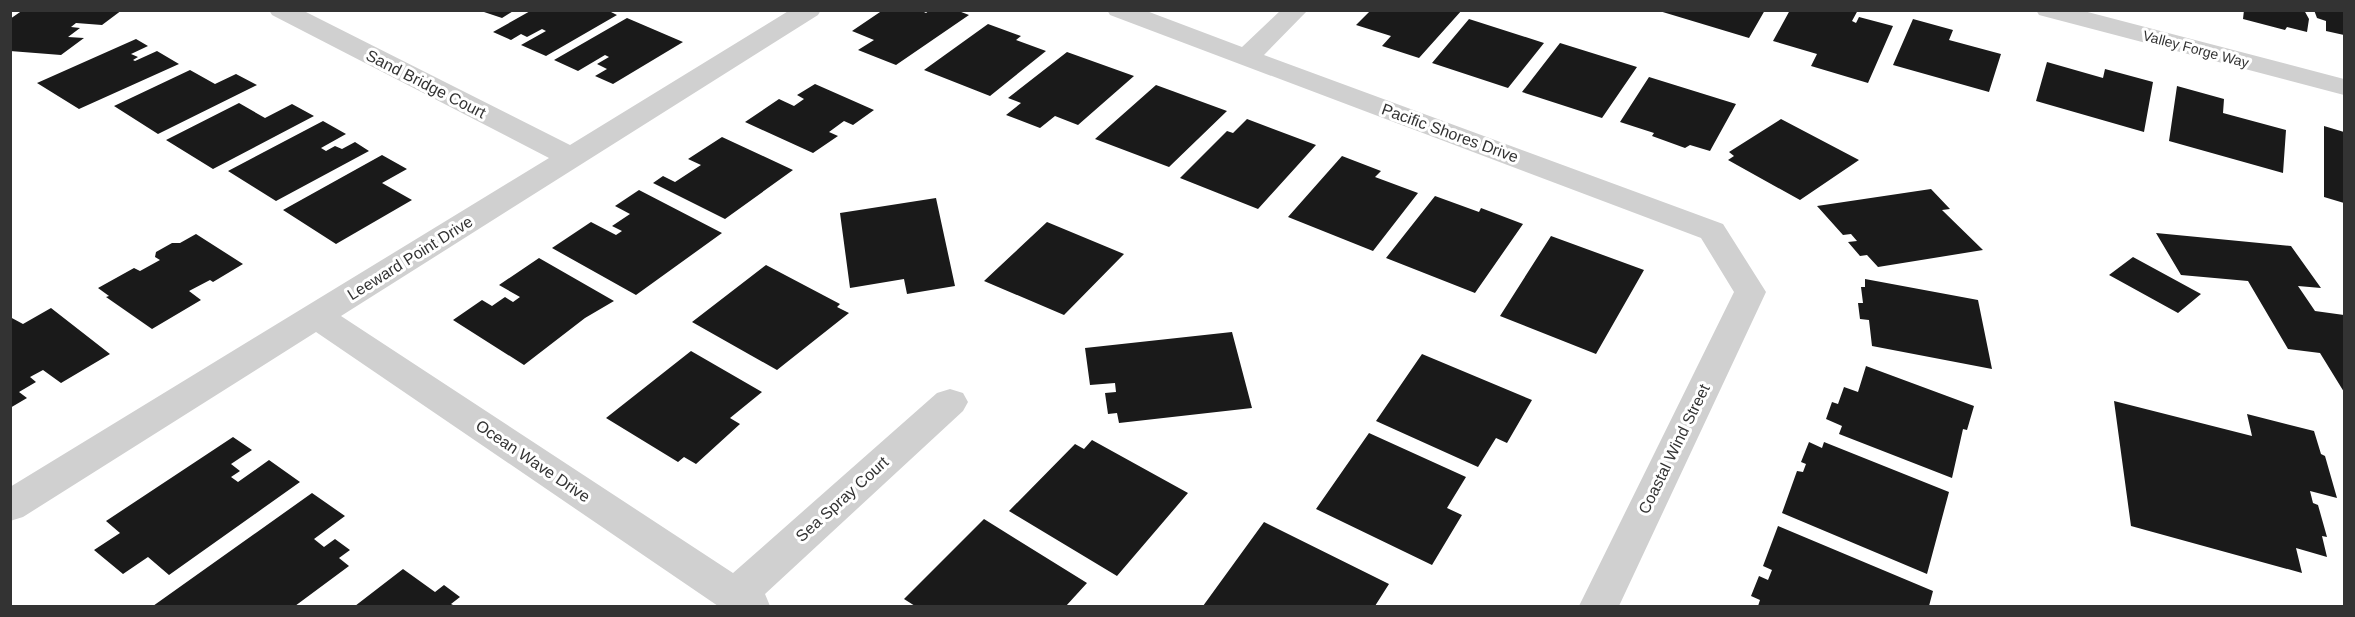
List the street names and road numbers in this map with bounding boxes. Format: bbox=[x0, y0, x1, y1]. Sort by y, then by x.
street label: Valley Forge Way bbox=[2141, 27, 2251, 71]
street label: Sand Bridge Court bbox=[363, 47, 489, 122]
street label: Pacific Shores Drive bbox=[1379, 100, 1521, 166]
street label: Leeward Point Drive bbox=[344, 213, 476, 303]
street label: Coastal Wind Street bbox=[1635, 381, 1713, 517]
street label: Ocean Wave Drive bbox=[473, 417, 593, 505]
street label: Sea Spray Court bbox=[792, 453, 892, 545]

